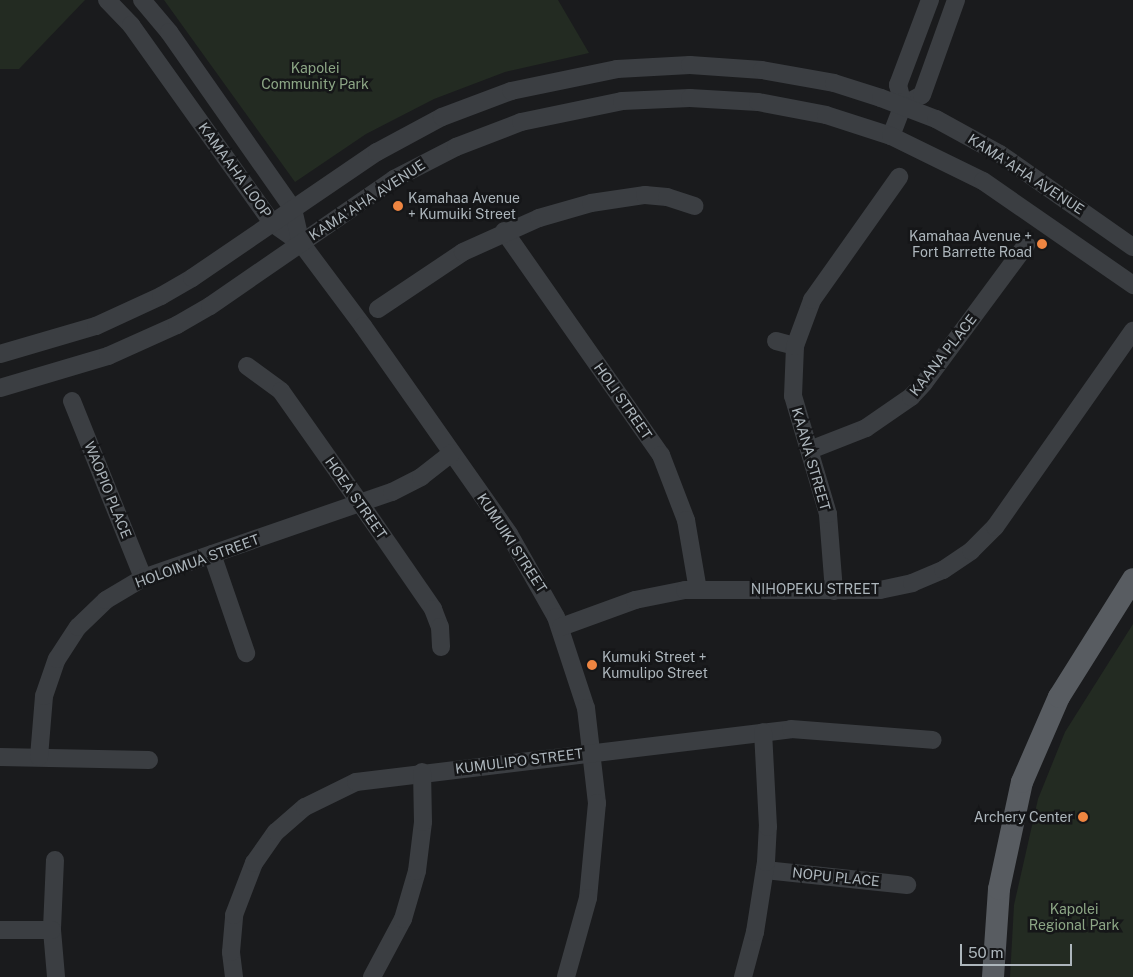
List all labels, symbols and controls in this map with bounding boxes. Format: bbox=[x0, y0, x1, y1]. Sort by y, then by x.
park label: Kapolei Community Park bbox=[261, 60, 369, 92]
street label: KAMAAHA LOOP bbox=[195, 119, 275, 221]
street label: KAMA'AHA AVENUE bbox=[965, 130, 1087, 218]
street label: KAMA'AHA AVENUE bbox=[306, 156, 428, 244]
place label: Kamahaa Avenue + Kumuiki Street bbox=[408, 190, 520, 222]
marker: Kamahaa Avenue + Kumuiki Street bbox=[392, 200, 404, 212]
place label: Kamahaa Avenue + Fort Barrette Road bbox=[909, 228, 1032, 260]
marker: Kamahaa Avenue + Fort Barrette Road bbox=[1036, 238, 1048, 250]
street label: KAANA PLACE bbox=[906, 311, 980, 399]
street label: HOLI STREET bbox=[590, 360, 656, 442]
street label: KAANA STREET bbox=[788, 405, 834, 513]
street label: WAOPIO PLACE bbox=[81, 439, 135, 541]
street label: HOEA STREET bbox=[322, 454, 390, 542]
street label: KUMUIKI STREET bbox=[474, 490, 550, 596]
street label: HOLOIMUA STREET bbox=[133, 531, 261, 591]
street label: NIHOPEKU STREET bbox=[751, 581, 879, 597]
place label: Kumuki Street + Kumulipo Street bbox=[602, 649, 708, 682]
marker: Kumuki Street + Kumulipo Street bbox=[586, 659, 598, 671]
street label: KUMULIPO STREET bbox=[454, 745, 584, 777]
place label: Archery Center bbox=[974, 809, 1073, 825]
marker: Archery Center bbox=[1077, 811, 1089, 823]
street label: NOPU PLACE bbox=[791, 864, 881, 890]
park label: Kapolei Regional Park bbox=[1029, 901, 1119, 934]
scale bar bbox=[963, 934, 1076, 966]
text: 50 m bbox=[968, 944, 1003, 961]

